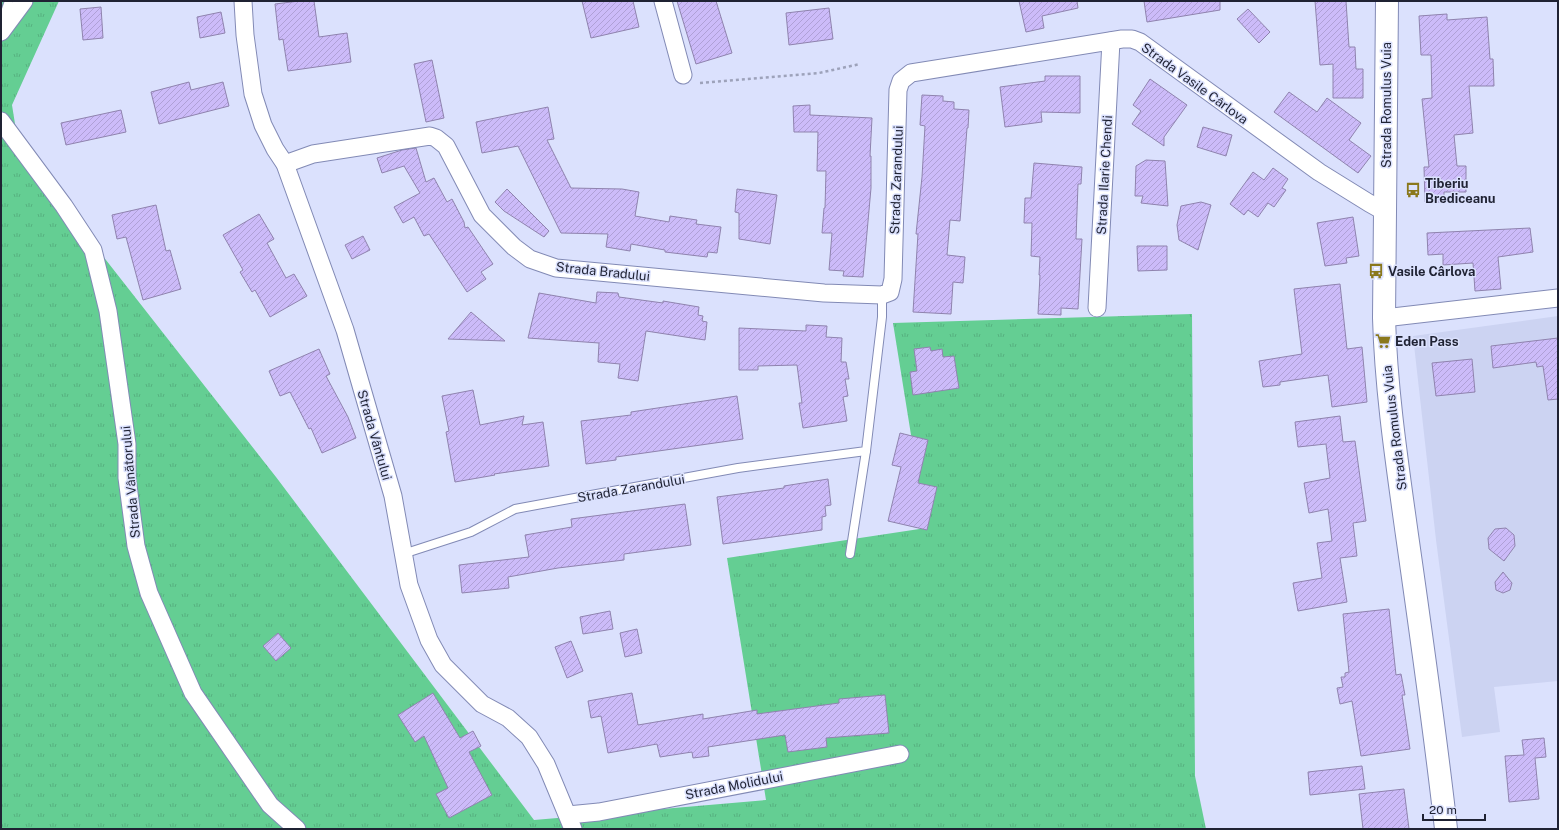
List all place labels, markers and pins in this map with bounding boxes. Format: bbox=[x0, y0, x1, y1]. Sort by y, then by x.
place label: Tiberiu Brediceanu bbox=[1425, 176, 1496, 206]
bus stop icon: Tiberiu Brediceanu bbox=[1404, 181, 1422, 199]
bus stop icon: Vasile Cârlova bbox=[1367, 262, 1385, 280]
place label: Vasile Cârlova bbox=[1388, 264, 1475, 279]
supermarket icon: Eden Pass bbox=[1374, 332, 1392, 350]
place label: Eden Pass bbox=[1395, 334, 1459, 349]

